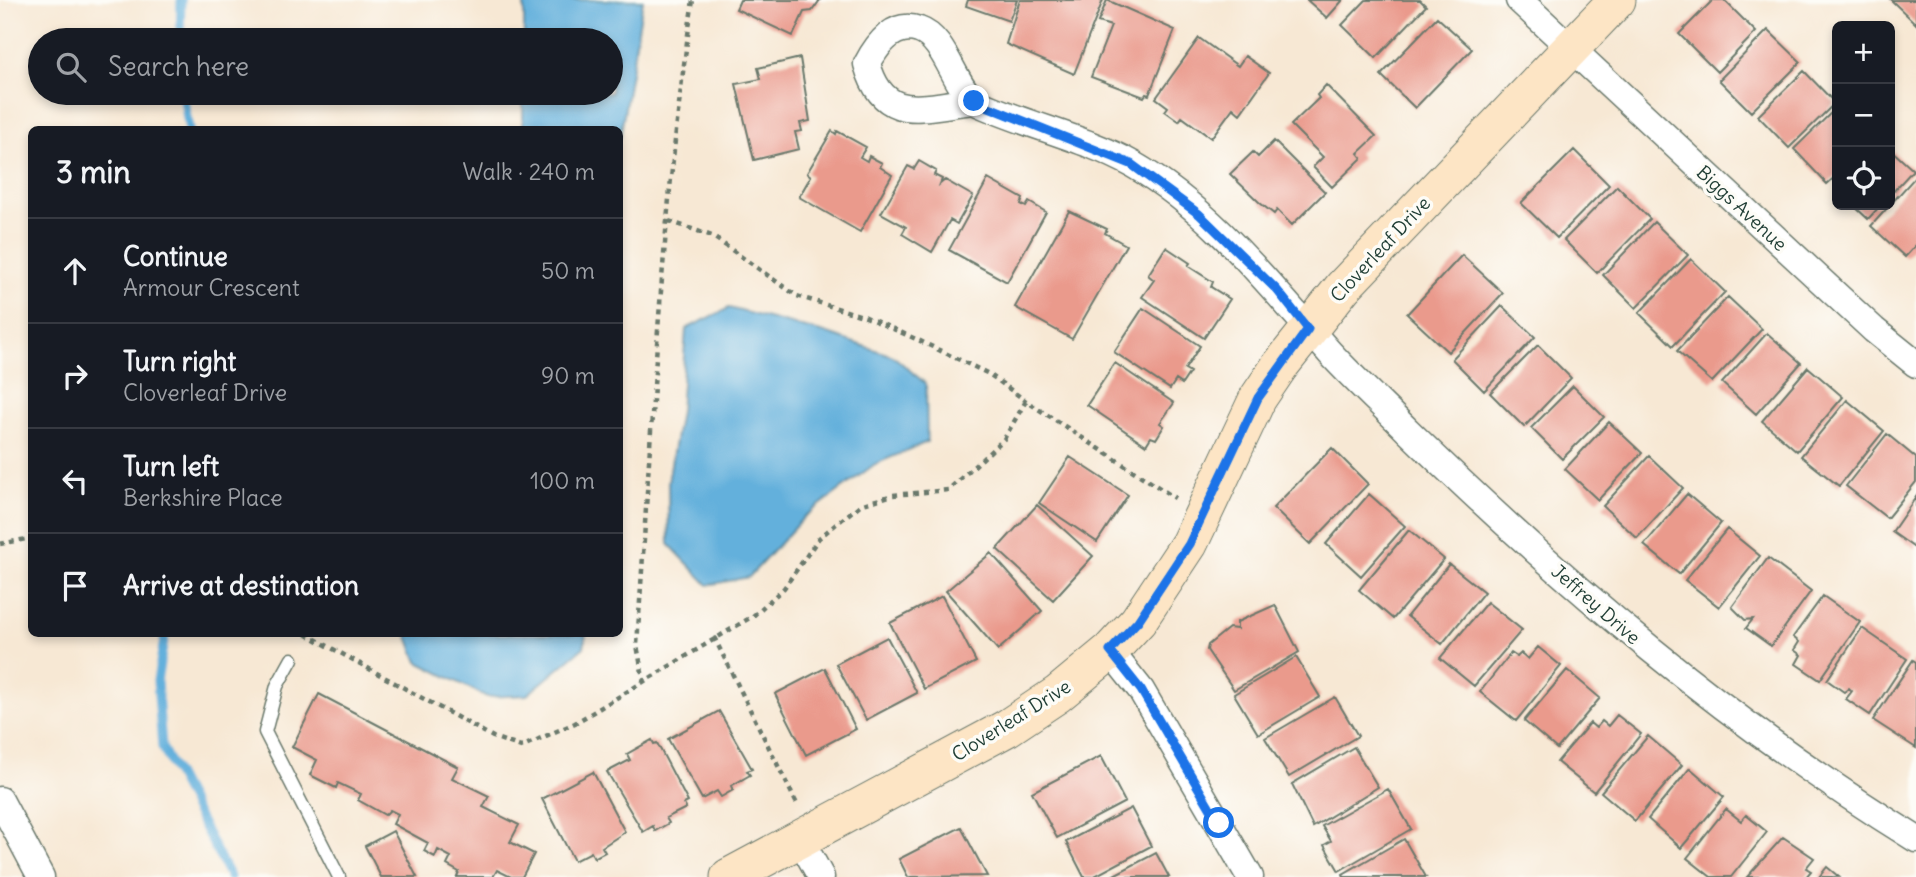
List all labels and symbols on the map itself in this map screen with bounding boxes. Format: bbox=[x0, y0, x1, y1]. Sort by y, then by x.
route end bbox=[958, 85, 989, 116]
street label: Biggs Avenue bbox=[1692, 160, 1792, 256]
street label: Cloverleaf Drive bbox=[1325, 191, 1435, 307]
street label: Jeffrey Drive bbox=[1547, 559, 1645, 649]
street label: Cloverleaf Drive bbox=[947, 674, 1075, 766]
route start bbox=[1203, 807, 1234, 838]

